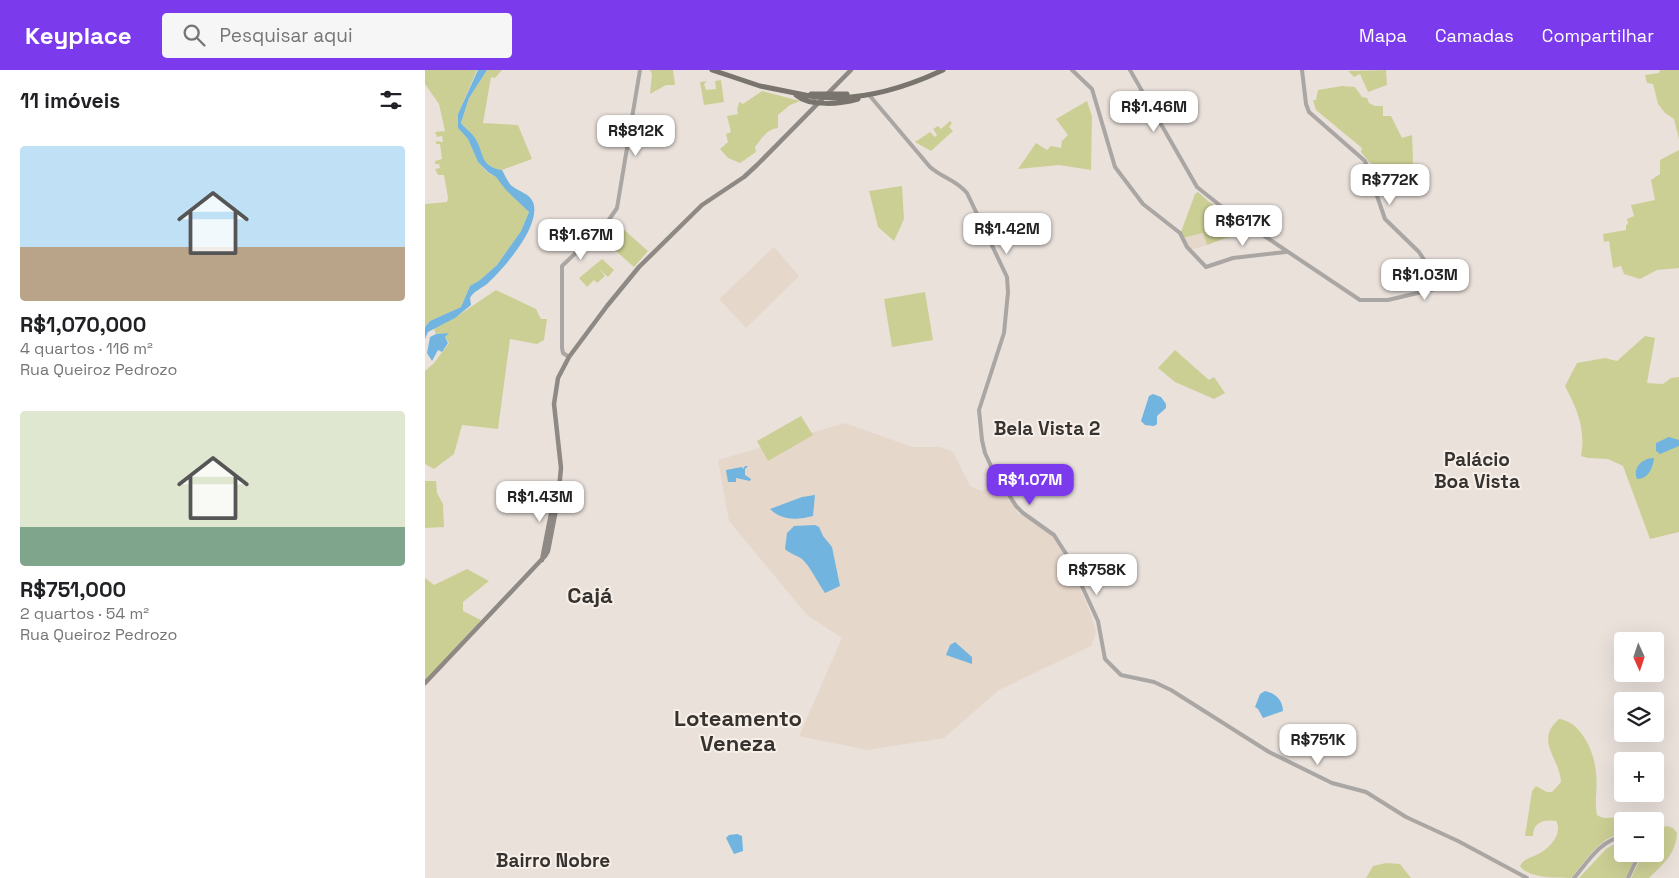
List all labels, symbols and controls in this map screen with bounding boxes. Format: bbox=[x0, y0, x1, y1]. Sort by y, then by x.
search box bbox=[162, 13, 512, 58]
text: Keyplace bbox=[25, 20, 132, 51]
icon: search bbox=[180, 21, 208, 49]
text: Pesquisar aqui bbox=[220, 23, 353, 48]
text: Mapa bbox=[1359, 24, 1407, 47]
text: Camadas bbox=[1435, 24, 1514, 47]
text: Compartilhar bbox=[1542, 24, 1654, 47]
icon: filters bbox=[377, 86, 405, 114]
text: 11 imóveis bbox=[20, 87, 120, 114]
pin: R$1.46M bbox=[1108, 90, 1200, 133]
text: R$1.46M bbox=[1121, 96, 1187, 117]
pin: R$812K bbox=[595, 114, 677, 157]
text: R$812K bbox=[608, 120, 664, 141]
pin: R$772K bbox=[1349, 164, 1431, 206]
text: R$772K bbox=[1362, 169, 1419, 190]
icon: home bbox=[168, 178, 258, 268]
pin: R$617K bbox=[1202, 204, 1284, 247]
text: R$617K bbox=[1215, 210, 1271, 231]
pin: R$1.42M bbox=[961, 212, 1053, 255]
pin: R$1.67M bbox=[535, 218, 627, 261]
text: R$1.42M bbox=[974, 218, 1040, 239]
text: R$1.67M bbox=[549, 224, 613, 245]
pin: R$1.03M bbox=[1379, 258, 1471, 301]
text: R$1.03M bbox=[1392, 264, 1458, 285]
text: R$1,070,000 bbox=[20, 311, 146, 338]
text: 4 quartos · 116 m² bbox=[20, 338, 153, 359]
text: Rua Queiroz Pedrozo bbox=[20, 359, 177, 380]
district label: Bela Vista 2 bbox=[994, 416, 1100, 441]
icon: home bbox=[168, 443, 258, 533]
district label: Palácio Boa Vista bbox=[1434, 447, 1520, 494]
pin: R$1.07M bbox=[984, 464, 1076, 506]
text: R$1.07M bbox=[998, 469, 1062, 490]
pin: R$1.43M bbox=[494, 480, 586, 523]
text: R$1.43M bbox=[507, 486, 573, 507]
pin: R$758K bbox=[1056, 554, 1138, 596]
text: R$758K bbox=[1068, 559, 1126, 580]
text: R$751,000 bbox=[20, 576, 126, 603]
district label: Cajá bbox=[567, 581, 613, 609]
text: 2 quartos · 54 m² bbox=[20, 603, 149, 624]
text: Rua Queiroz Pedrozo bbox=[20, 624, 177, 645]
north arrow bbox=[1614, 632, 1664, 682]
map controls bbox=[1614, 632, 1664, 862]
button: layers bbox=[1614, 692, 1664, 742]
district label: Loteamento Veneza bbox=[674, 704, 802, 757]
pin: R$751K bbox=[1277, 724, 1359, 766]
text: R$751K bbox=[1290, 729, 1346, 750]
button: + bbox=[1614, 752, 1664, 802]
button: − bbox=[1614, 812, 1664, 862]
district label: Bairro Nobre bbox=[496, 848, 610, 873]

